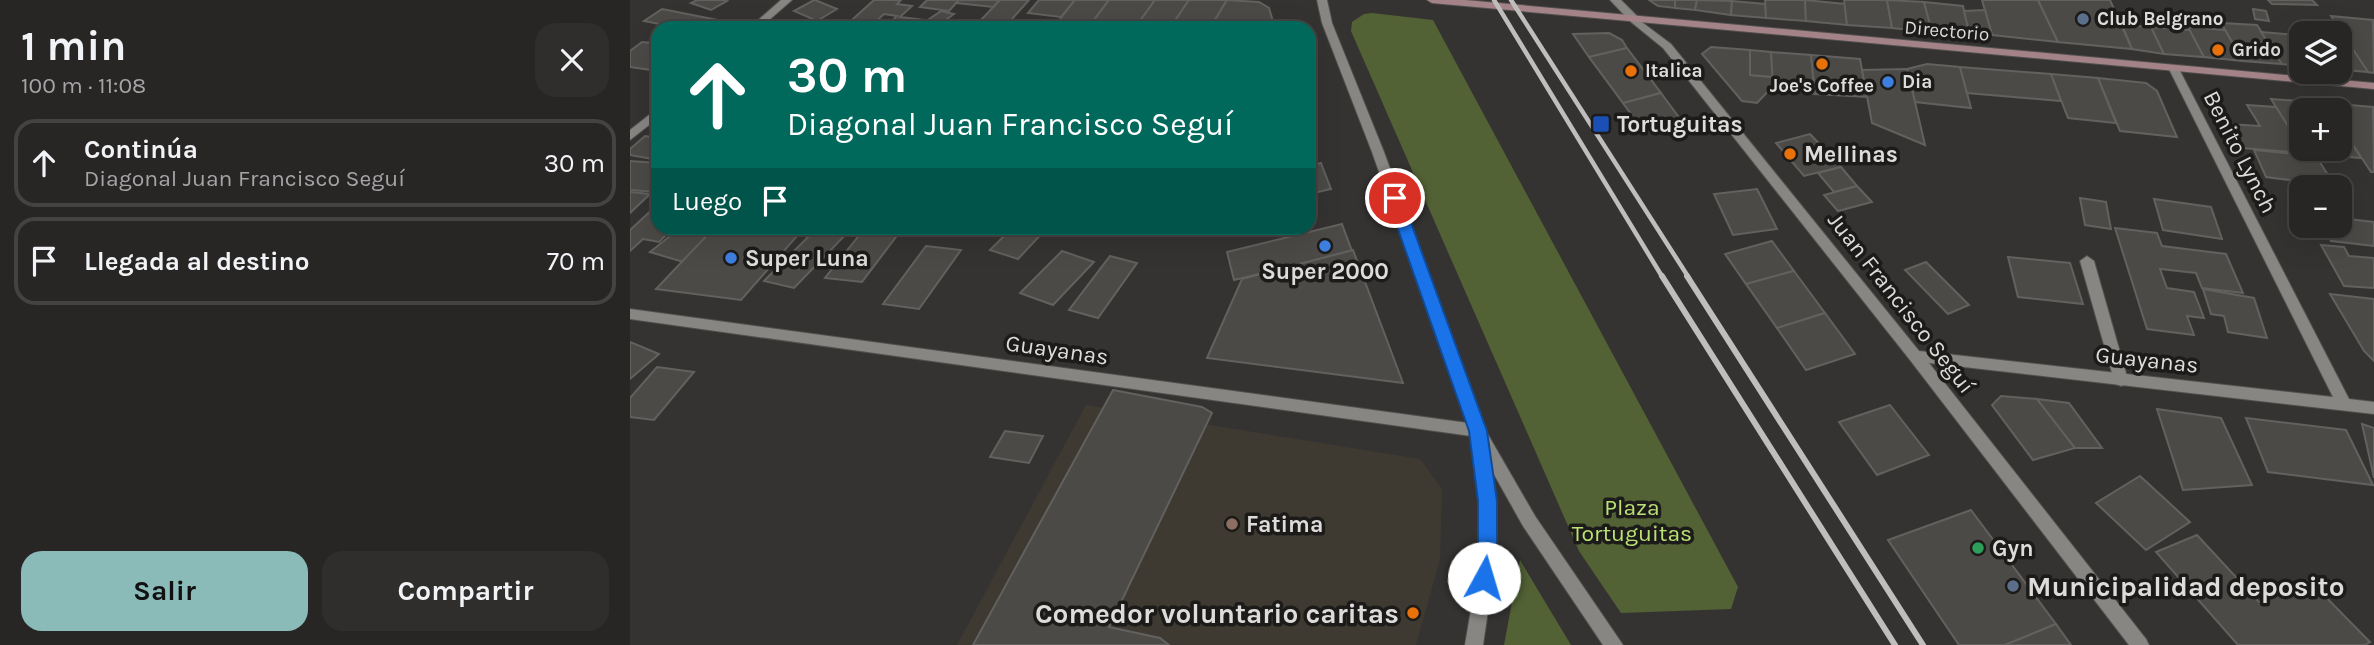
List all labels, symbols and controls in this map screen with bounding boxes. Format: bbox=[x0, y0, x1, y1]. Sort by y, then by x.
place label: Club Belgrano bbox=[2097, 8, 2224, 30]
marker: Club Belgrano bbox=[2075, 11, 2091, 27]
street label: Directorio bbox=[1904, 16, 1990, 46]
text: 1 min bbox=[21, 21, 126, 71]
map controls bbox=[2289, 21, 2352, 238]
button: layers bbox=[2289, 21, 2352, 84]
button: close bbox=[535, 23, 609, 97]
place label: Grido bbox=[2232, 39, 2281, 61]
marker: Grido bbox=[2210, 42, 2226, 58]
text: 30 m bbox=[787, 47, 907, 104]
icon: ahead bbox=[672, 49, 763, 140]
marker: Joe's Coffee bbox=[1814, 56, 1830, 72]
place label: Italica bbox=[1645, 60, 1703, 82]
marker: Italica bbox=[1623, 63, 1639, 79]
place label: Dia bbox=[1902, 71, 1932, 93]
text: 100 m · 11:08 bbox=[21, 72, 146, 99]
marker: Dia bbox=[1880, 74, 1896, 90]
place label: Joe's Coffee bbox=[1770, 75, 1874, 97]
street label: Benito Lynch bbox=[2198, 86, 2282, 218]
button: + bbox=[2289, 98, 2352, 161]
text: Diagonal Juan Francisco Seguí bbox=[787, 106, 1234, 143]
place label: Tortuguitas bbox=[1617, 111, 1743, 138]
marker: Tortuguitas bbox=[1591, 114, 1611, 134]
text: Continúa bbox=[84, 134, 198, 165]
place label: Mellinas bbox=[1804, 141, 1898, 168]
icon: ahead bbox=[25, 144, 63, 182]
marker: Mellinas bbox=[1782, 146, 1798, 162]
text: 30 m bbox=[544, 148, 605, 179]
text: Diagonal Juan Francisco Seguí bbox=[84, 165, 405, 192]
pin bbox=[1365, 168, 1425, 228]
button: − bbox=[2289, 175, 2352, 238]
icon: arrive bbox=[1376, 179, 1414, 217]
icon: arrive bbox=[756, 182, 794, 220]
text: Luego bbox=[672, 186, 742, 217]
street label: Juan Francisco Seguí bbox=[1822, 207, 1980, 399]
marker: Super 2000 bbox=[1317, 238, 1333, 254]
icon: arrive bbox=[25, 242, 63, 280]
place label: Super Luna bbox=[745, 245, 869, 272]
text: Llegada al destino bbox=[84, 246, 310, 277]
text: 70 m bbox=[547, 246, 605, 277]
marker: Super Luna bbox=[723, 250, 739, 266]
place label: Super 2000 bbox=[1261, 258, 1389, 285]
street label: Guayanas bbox=[1004, 329, 1110, 371]
street label: Guayanas bbox=[2094, 341, 2200, 379]
park label: Plaza Tortuguitas bbox=[1572, 494, 1692, 547]
place label: Fatima bbox=[1246, 511, 1323, 538]
marker: Fatima bbox=[1224, 516, 1240, 532]
place label: Gyn bbox=[1992, 535, 2033, 562]
marker: Gyn bbox=[1970, 540, 1986, 556]
position arrow bbox=[1447, 541, 1521, 615]
button: Salir bbox=[21, 551, 308, 631]
button: Compartir bbox=[322, 551, 609, 631]
place label: Municipalidad deposito bbox=[2027, 570, 2345, 603]
marker: Municipalidad deposito bbox=[2005, 578, 2021, 594]
place label: Comedor voluntario caritas bbox=[1035, 597, 1399, 630]
marker: Comedor voluntario caritas bbox=[1405, 605, 1421, 621]

